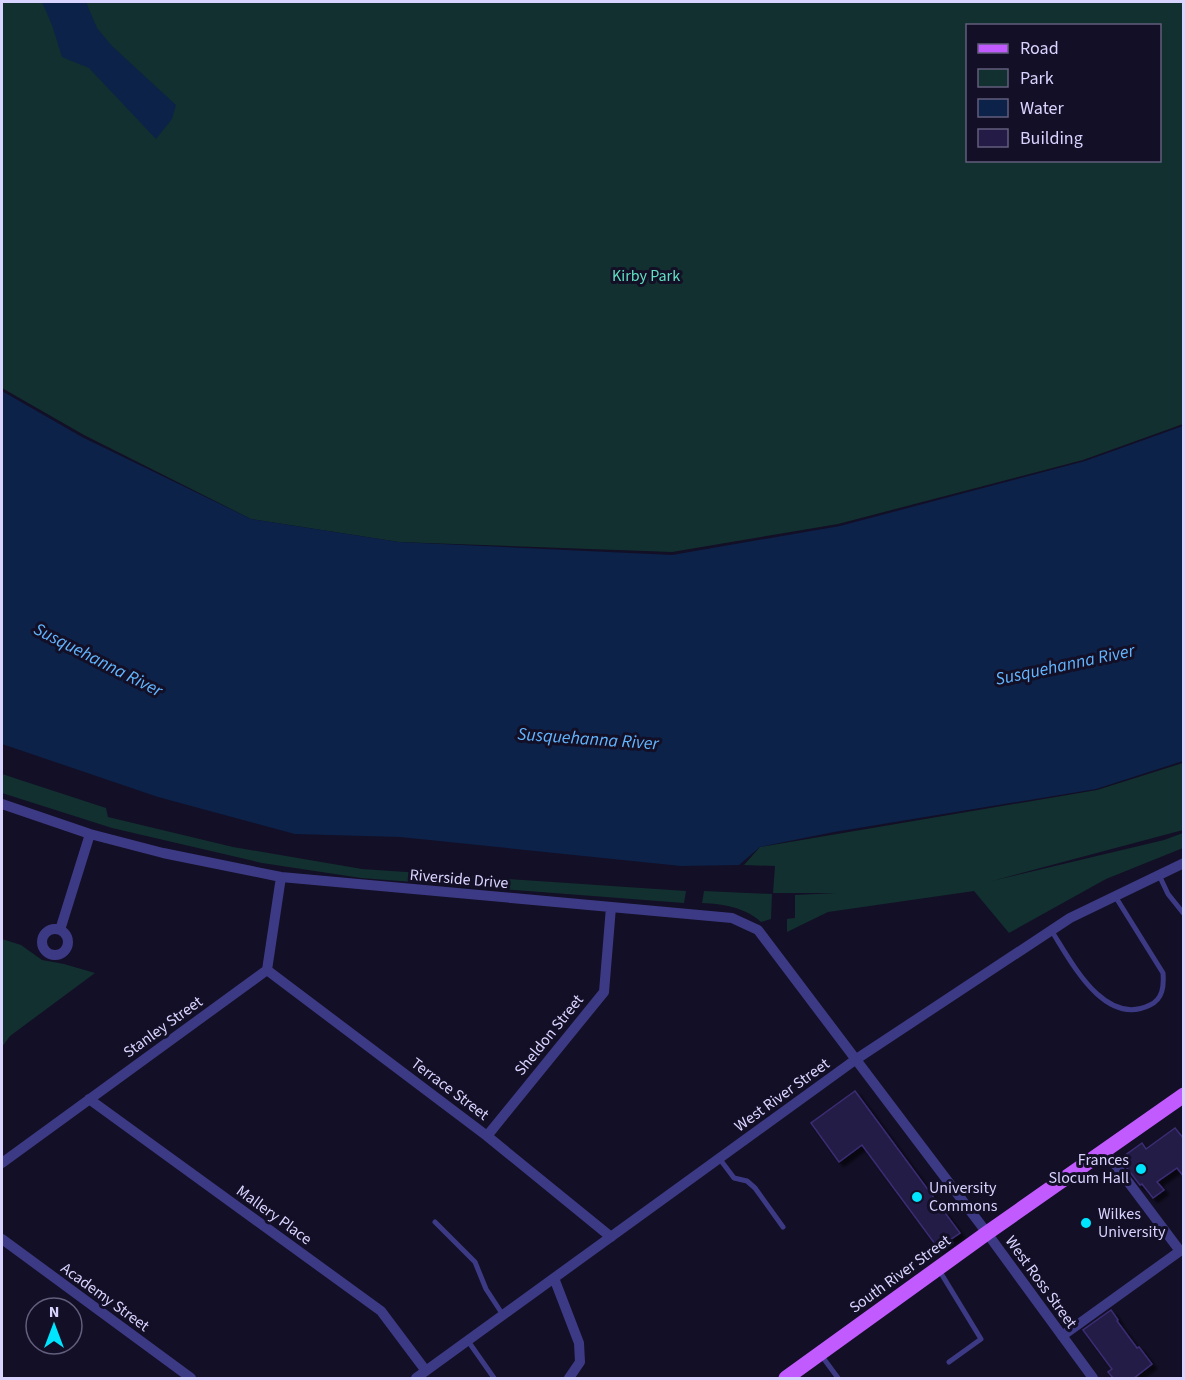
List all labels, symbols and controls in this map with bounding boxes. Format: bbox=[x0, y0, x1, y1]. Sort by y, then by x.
legend bbox=[966, 24, 1161, 162]
text: Road bbox=[1020, 36, 1059, 61]
text: Park bbox=[1020, 66, 1054, 91]
text: Water bbox=[1020, 96, 1064, 121]
text: Building bbox=[1020, 126, 1083, 151]
park label: Kirby Park bbox=[612, 265, 680, 287]
water label: Susquehanna River bbox=[29, 617, 168, 704]
water label: Susquehanna River bbox=[993, 638, 1138, 692]
water label: Susquehanna River bbox=[516, 722, 660, 756]
street label: Riverside Drive bbox=[409, 864, 509, 894]
street label: Sheldon Street bbox=[509, 989, 589, 1080]
street label: Stanley Street bbox=[119, 990, 208, 1063]
street label: Terrace Street bbox=[406, 1052, 494, 1126]
street label: West River Street bbox=[730, 1053, 835, 1137]
place label: Frances Slocum Hall bbox=[1049, 1149, 1129, 1189]
marker: Frances Slocum Hall bbox=[1134, 1162, 1148, 1176]
place label: University Commons bbox=[929, 1177, 998, 1217]
street label: Mallery Place bbox=[232, 1180, 316, 1250]
marker: University Commons bbox=[910, 1190, 924, 1204]
place label: Wilkes University bbox=[1098, 1203, 1166, 1243]
marker: Wilkes University bbox=[1079, 1216, 1093, 1230]
street label: South River Street bbox=[845, 1229, 956, 1318]
street label: West Ross Street bbox=[1000, 1231, 1083, 1333]
street label: Academy Street bbox=[56, 1257, 154, 1337]
north arrow bbox=[24, 1296, 84, 1356]
text: N bbox=[49, 1301, 59, 1323]

